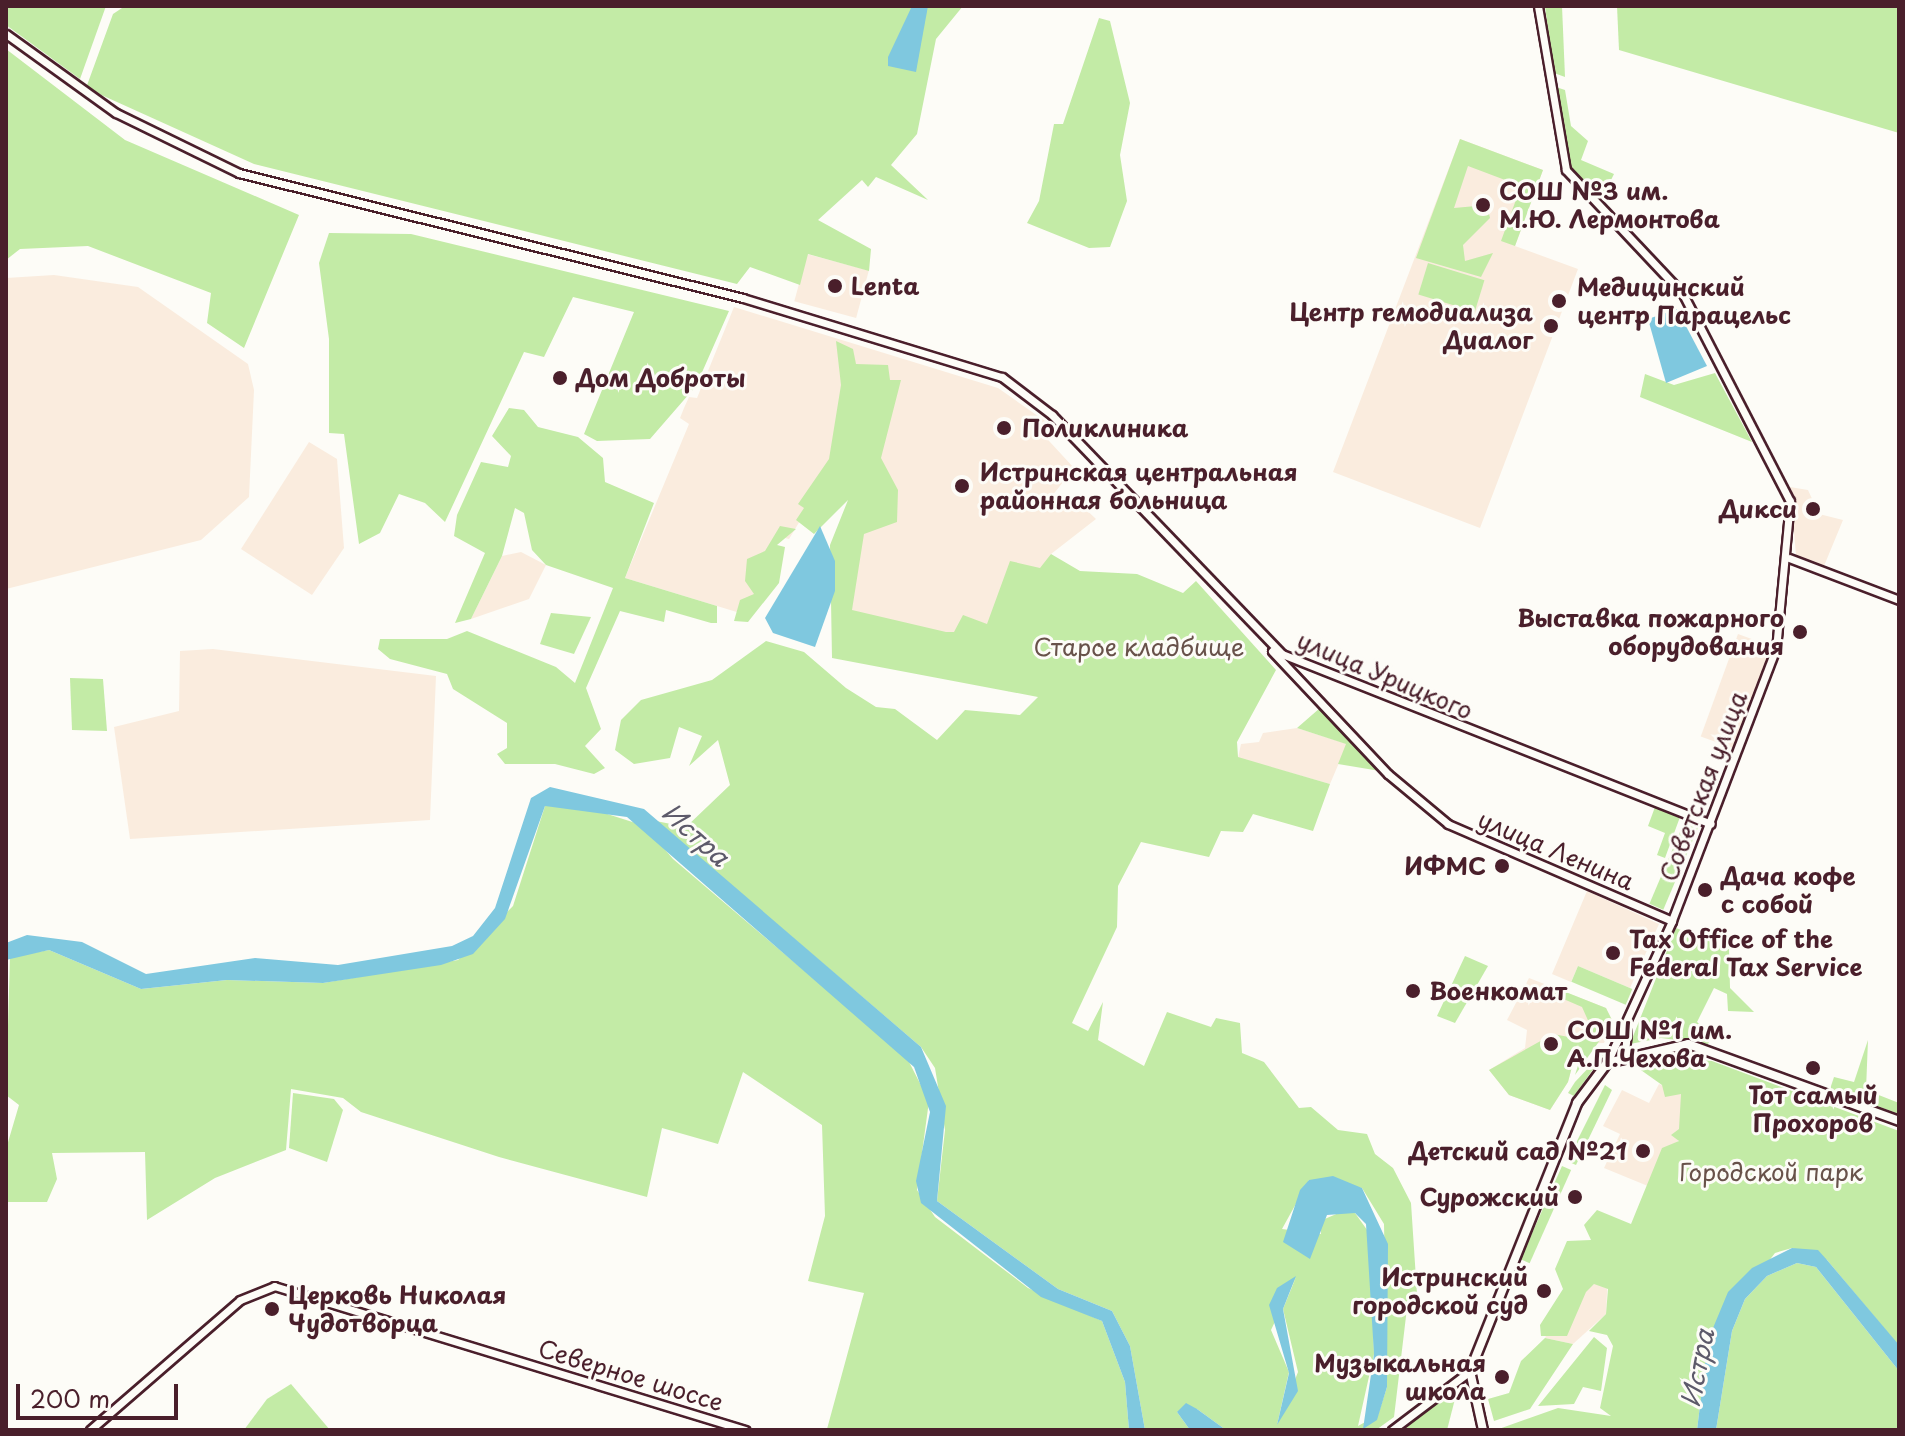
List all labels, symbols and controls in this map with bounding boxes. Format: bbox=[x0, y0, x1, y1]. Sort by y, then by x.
place label: СОШ №3 им. М.Ю. Лермонтова bbox=[1499, 177, 1720, 233]
marker: СОШ №3 им. М.Ю. Лермонтова bbox=[1474, 196, 1492, 214]
place label: Lenta bbox=[851, 272, 920, 300]
place label: Медицинский центр Парацельс bbox=[1577, 273, 1793, 329]
marker: Lenta bbox=[826, 277, 844, 295]
marker: Медицинский центр Парацельс bbox=[1548, 290, 1570, 312]
place label: Центр гемодиализа Диалог bbox=[1288, 298, 1533, 354]
marker: Центр гемодиализа Диалог bbox=[1540, 315, 1562, 337]
place label: Дом Доброты bbox=[576, 364, 747, 392]
marker: Дом Доброты bbox=[551, 369, 569, 387]
place label: Поликлиника bbox=[1022, 414, 1188, 442]
marker: Поликлиника bbox=[993, 417, 1015, 439]
place label: Истринская центральная районная больница bbox=[980, 458, 1298, 514]
marker: Истринская центральная районная больница bbox=[951, 475, 973, 497]
place label: Дикси bbox=[1719, 495, 1797, 523]
marker: Дикси bbox=[1804, 500, 1822, 518]
place label: Выставка пожарного оборудования bbox=[1516, 604, 1784, 660]
marker: Выставка пожарного оборудования bbox=[1791, 623, 1809, 641]
street label: улица Урицкого bbox=[1292, 625, 1478, 725]
park label: Старое кладбище bbox=[1032, 633, 1246, 661]
street label: Советская улица bbox=[1653, 686, 1753, 886]
water label: Истра bbox=[656, 796, 736, 872]
street label: улица Ленина bbox=[1473, 804, 1639, 896]
place label: ИФМС bbox=[1404, 852, 1486, 880]
marker: ИФМС bbox=[1493, 857, 1511, 875]
place label: Дача кофе с собой bbox=[1721, 862, 1857, 918]
marker: Дача кофе с собой bbox=[1696, 881, 1714, 899]
place label: Tax Office of the Federal Tax Service bbox=[1629, 925, 1863, 981]
marker: Tax Office of the Federal Tax Service bbox=[1604, 944, 1622, 962]
place label: Военкомат bbox=[1429, 977, 1567, 1005]
marker: Военкомат bbox=[1404, 982, 1422, 1000]
place label: СОШ №1 им. А.П.Чехова bbox=[1567, 1016, 1732, 1072]
marker: СОШ №1 им. А.П.Чехова bbox=[1542, 1035, 1560, 1053]
marker: Тот самый Прохоров bbox=[1804, 1059, 1822, 1077]
place label: Тот самый Прохоров bbox=[1747, 1081, 1879, 1137]
place label: Детский сад №21 bbox=[1408, 1137, 1627, 1165]
marker: Детский сад №21 bbox=[1634, 1142, 1652, 1160]
park label: Городской парк bbox=[1679, 1158, 1863, 1186]
place label: Сурожский bbox=[1419, 1183, 1559, 1211]
marker: Сурожский bbox=[1566, 1188, 1584, 1206]
place label: Истринский городской суд bbox=[1352, 1263, 1528, 1319]
place label: Церковь Николая Чудотворца bbox=[288, 1281, 505, 1337]
marker: Истринский городской суд bbox=[1535, 1282, 1553, 1300]
marker: Церковь Николая Чудотворца bbox=[263, 1300, 281, 1318]
water label: Истра bbox=[1674, 1326, 1720, 1410]
street label: Северное шоссе bbox=[534, 1333, 728, 1417]
place label: Музыкальная школа bbox=[1314, 1349, 1486, 1405]
scale bar bbox=[20, 1368, 182, 1418]
marker: Музыкальная школа bbox=[1493, 1368, 1511, 1386]
text: 200 m bbox=[30, 1380, 110, 1416]

